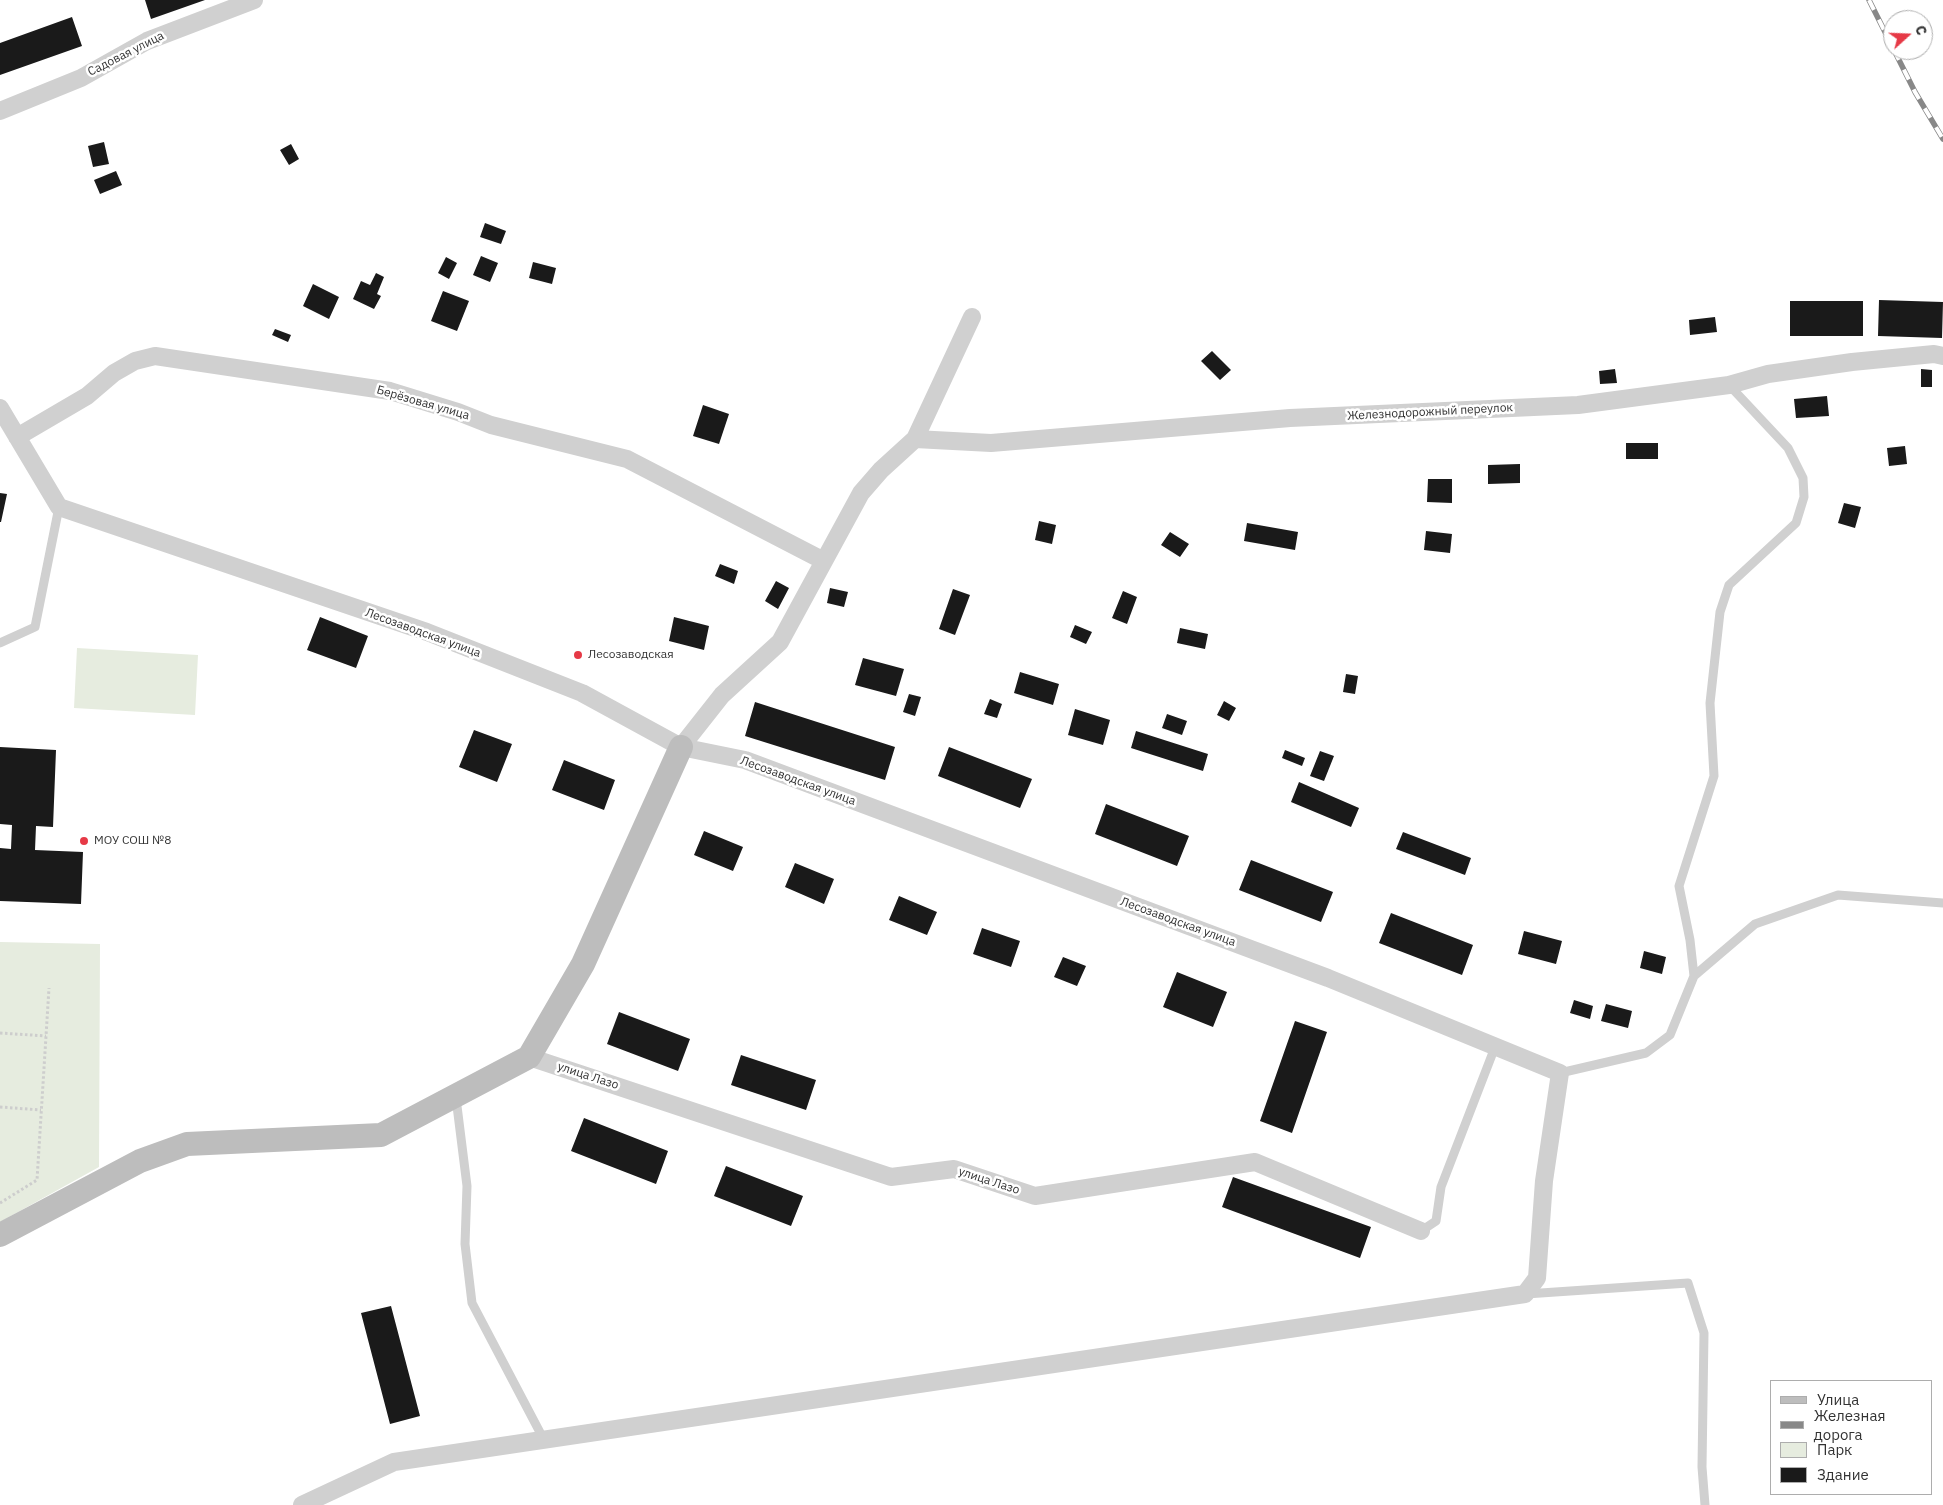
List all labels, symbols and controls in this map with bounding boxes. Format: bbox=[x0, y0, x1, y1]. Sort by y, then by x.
north arrow bbox=[1883, 10, 1933, 60]
text: С bbox=[1911, 23, 1931, 38]
street label: Садовая улица bbox=[86, 29, 166, 79]
street label: Берёзовая улица bbox=[375, 383, 471, 423]
street label: Железнодорожный переулок bbox=[1347, 400, 1513, 424]
street label: Лесозаводская улица bbox=[363, 605, 483, 661]
place label: Лесозаводская bbox=[588, 648, 674, 662]
marker: Лесозаводская bbox=[572, 649, 584, 661]
street label: Лесозаводская улица bbox=[738, 753, 858, 809]
place label: МОУ СОШ №8 bbox=[94, 834, 172, 848]
marker: МОУ СОШ №8 bbox=[78, 835, 90, 847]
street label: Лесозаводская улица bbox=[1118, 894, 1238, 950]
street label: улица Лазо bbox=[556, 1059, 620, 1093]
street label: улица Лазо bbox=[957, 1164, 1021, 1198]
legend bbox=[1770, 1380, 1933, 1495]
text: Улица bbox=[1817, 1390, 1859, 1409]
text: Железная дорога bbox=[1814, 1406, 1885, 1444]
text: Парк bbox=[1817, 1440, 1852, 1459]
text: Здание bbox=[1817, 1465, 1869, 1484]

